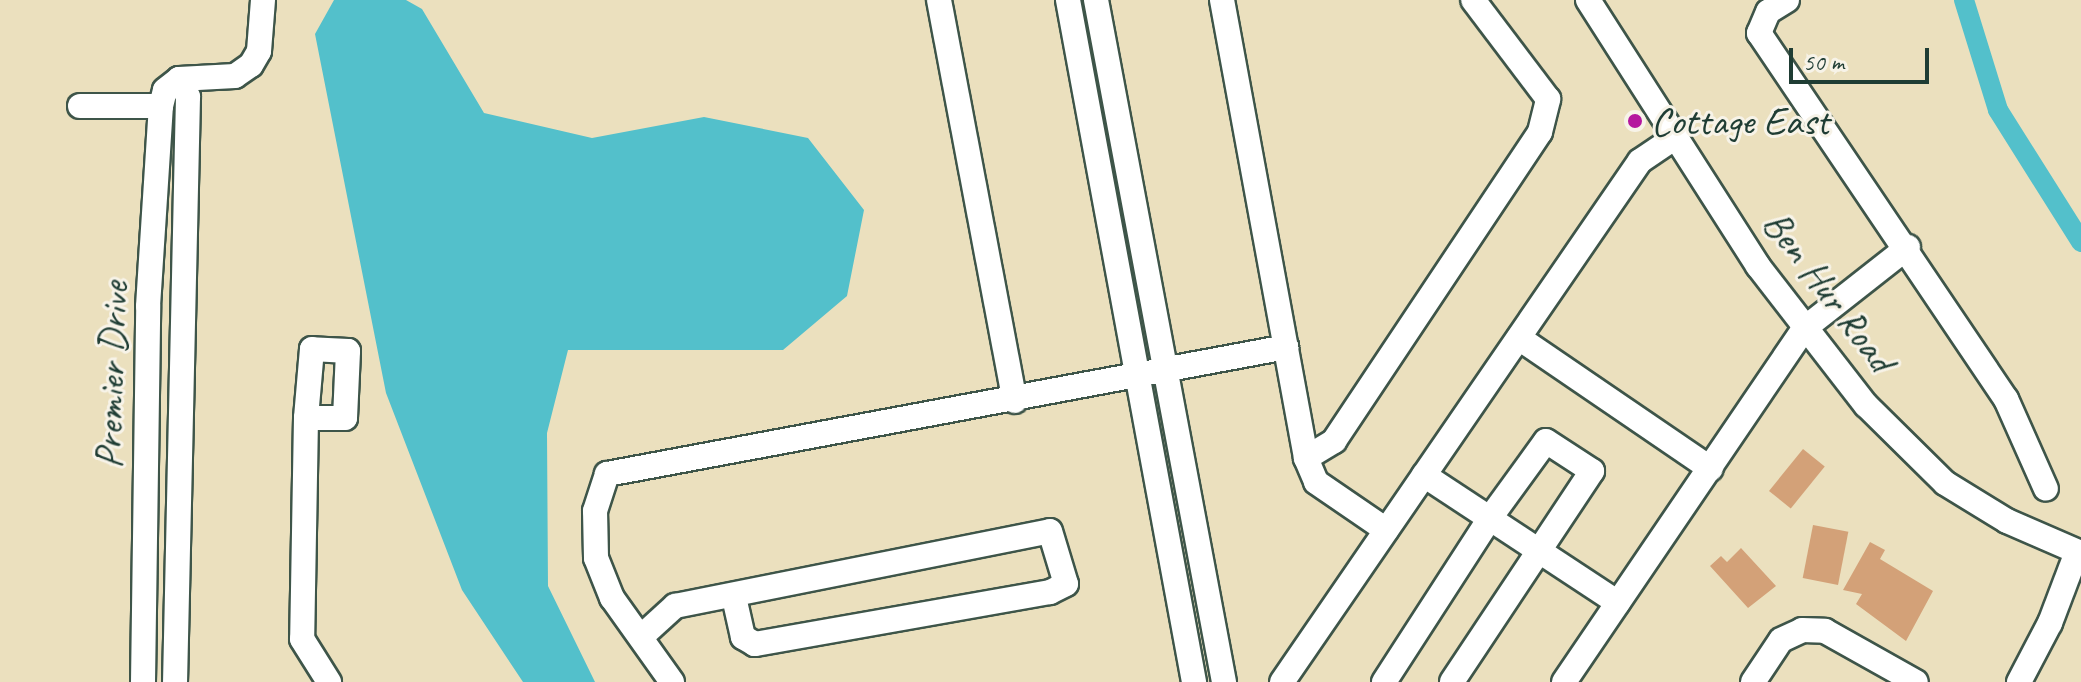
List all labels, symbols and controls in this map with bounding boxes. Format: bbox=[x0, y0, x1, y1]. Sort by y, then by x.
scale bar bbox=[1793, 32, 1933, 82]
text: 50 m bbox=[1803, 47, 1844, 77]
place label: Cottage East bbox=[1651, 97, 1829, 145]
marker: Cottage East bbox=[1626, 112, 1644, 130]
street label: Ben Hur Road bbox=[1753, 201, 1905, 381]
street label: Premier Drive bbox=[84, 281, 138, 469]

